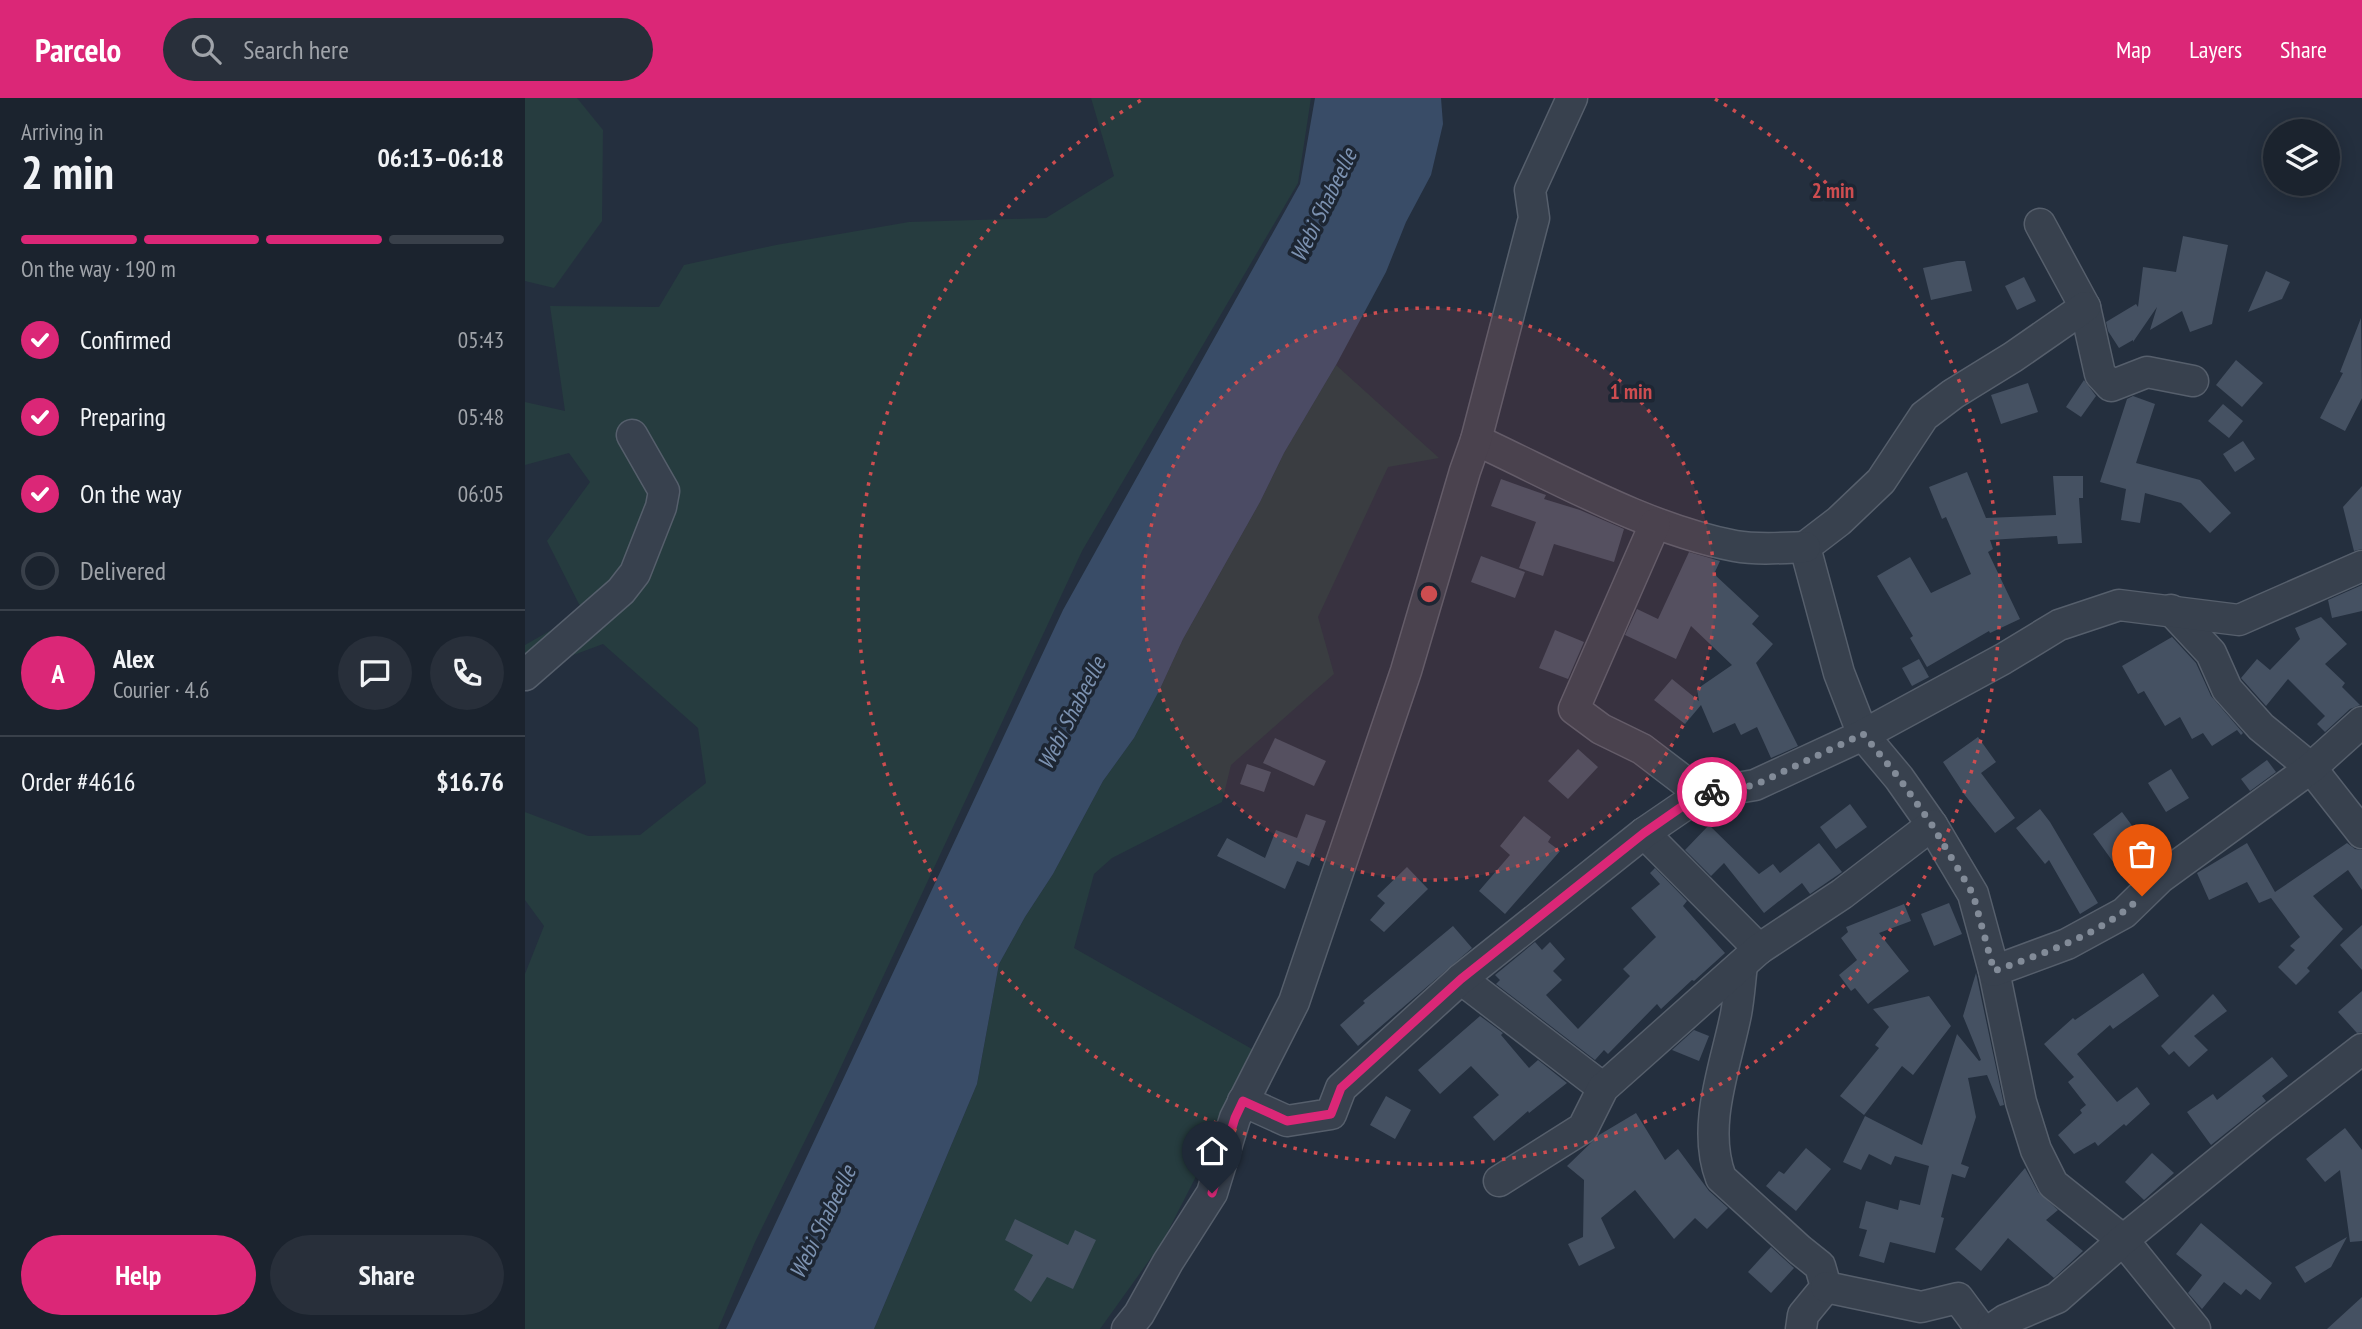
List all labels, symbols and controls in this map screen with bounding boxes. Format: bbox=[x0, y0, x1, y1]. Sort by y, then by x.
search box bbox=[163, 18, 653, 81]
text: Parcelo bbox=[35, 28, 121, 71]
icon: search bbox=[187, 30, 225, 68]
text: Search here bbox=[243, 33, 349, 66]
text: Map bbox=[2116, 34, 2151, 65]
text: Layers bbox=[2189, 34, 2242, 65]
text: Share bbox=[2280, 34, 2327, 65]
text: Arriving in bbox=[21, 117, 103, 146]
map controls bbox=[2263, 119, 2340, 196]
button: layers bbox=[2263, 119, 2340, 196]
text: 06:13–06:18 bbox=[377, 141, 504, 174]
text: 2 min bbox=[21, 142, 114, 202]
water label: Webi Shabeelle bbox=[1283, 142, 1363, 266]
text: 2 min bbox=[1812, 177, 1854, 204]
text: On the way · 190 m bbox=[21, 254, 176, 283]
icon: check bbox=[21, 321, 59, 359]
text: Confirmed bbox=[80, 323, 171, 356]
text: 05:43 bbox=[458, 325, 504, 354]
text: 1 min bbox=[1610, 378, 1652, 405]
icon: check bbox=[21, 398, 59, 436]
text: Preparing bbox=[80, 400, 166, 433]
text: 05:48 bbox=[458, 402, 504, 431]
icon: check bbox=[21, 475, 59, 513]
text: On the way bbox=[80, 477, 182, 510]
text: 06:05 bbox=[458, 479, 504, 508]
text: Delivered bbox=[80, 554, 166, 587]
centre of rings bbox=[1417, 582, 1441, 606]
button: chat bbox=[338, 636, 412, 710]
button: phone bbox=[430, 636, 504, 710]
text: Alex bbox=[113, 642, 154, 675]
water label: Webi Shabeelle bbox=[1030, 651, 1112, 774]
text: A bbox=[51, 657, 65, 690]
text: Courier · 4.6 bbox=[113, 675, 209, 704]
courier bbox=[1677, 757, 1747, 827]
text: Order #4616 bbox=[21, 765, 136, 798]
text: $16.76 bbox=[436, 765, 504, 798]
icon: bike bbox=[1693, 773, 1731, 811]
pin bbox=[2112, 824, 2172, 896]
icon: bag bbox=[2123, 835, 2161, 873]
pin bbox=[1182, 1121, 1242, 1193]
icon: home bbox=[1193, 1132, 1231, 1170]
water label: Webi Shabeelle bbox=[782, 1159, 862, 1283]
button: Help bbox=[21, 1235, 256, 1315]
button: Share bbox=[270, 1235, 504, 1315]

